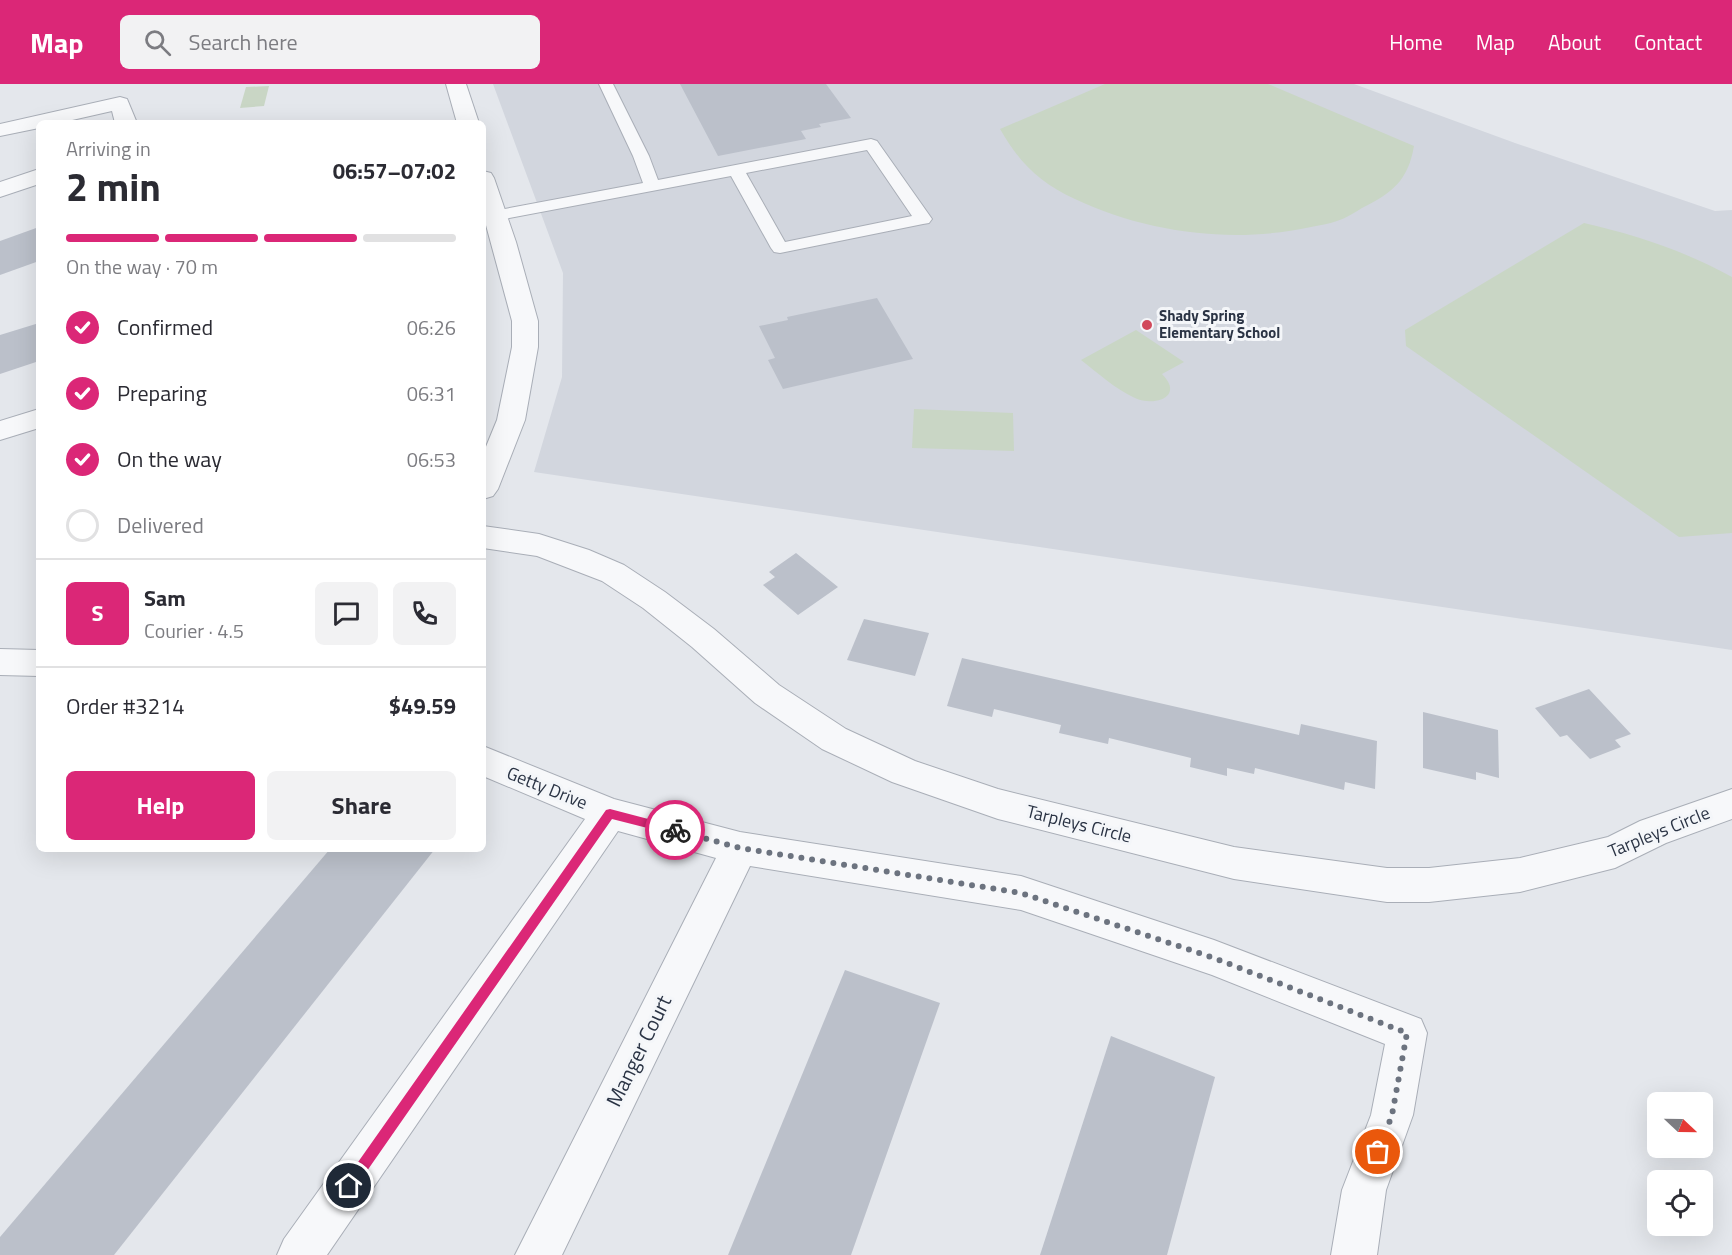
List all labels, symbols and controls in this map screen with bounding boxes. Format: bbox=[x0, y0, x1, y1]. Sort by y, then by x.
search box bbox=[120, 15, 540, 69]
text: Map bbox=[30, 21, 84, 64]
text: Search here bbox=[189, 25, 298, 59]
icon: search bbox=[141, 26, 174, 59]
text: Home bbox=[1389, 26, 1443, 58]
text: Map bbox=[1476, 26, 1515, 58]
text: About bbox=[1548, 26, 1601, 58]
text: Contact bbox=[1634, 26, 1702, 58]
text: Arriving in bbox=[66, 133, 151, 164]
text: 06:57–07:02 bbox=[333, 154, 456, 188]
text: 2 min bbox=[66, 157, 161, 216]
text: On the way · 70 m bbox=[66, 251, 218, 282]
place label: Shady Spring Elementary School bbox=[1159, 304, 1280, 344]
text: Confirmed bbox=[117, 310, 213, 344]
icon: check bbox=[66, 311, 99, 344]
text: 06:26 bbox=[407, 312, 456, 343]
marker: Shady Spring Elementary School bbox=[1140, 318, 1154, 332]
text: Preparing bbox=[117, 376, 207, 410]
icon: check bbox=[66, 377, 99, 410]
text: 06:31 bbox=[407, 378, 456, 409]
text: On the way bbox=[117, 442, 222, 476]
icon: check bbox=[66, 443, 99, 476]
text: 06:53 bbox=[407, 444, 456, 475]
text: Delivered bbox=[117, 508, 204, 542]
text: Sam bbox=[144, 581, 186, 615]
button: chat bbox=[315, 582, 378, 645]
button: phone bbox=[393, 582, 456, 645]
text: S bbox=[92, 596, 103, 630]
text: Courier · 4.5 bbox=[144, 615, 244, 646]
text: Order #3214 bbox=[66, 689, 185, 723]
text: $49.59 bbox=[389, 689, 456, 723]
street label: Getty Drive bbox=[503, 759, 592, 816]
button: Help bbox=[66, 771, 255, 840]
button: Share bbox=[267, 771, 456, 840]
street label: Tarpleys Circle bbox=[1024, 797, 1135, 850]
street label: Tarpleys Circle bbox=[1604, 799, 1714, 864]
courier bbox=[645, 800, 705, 860]
icon: bike bbox=[659, 814, 692, 847]
street label: Manger Court bbox=[597, 989, 679, 1112]
north arrow bbox=[1647, 1092, 1713, 1158]
map controls bbox=[1647, 1092, 1713, 1236]
pin bbox=[1352, 1126, 1403, 1177]
icon: bag bbox=[1361, 1135, 1394, 1168]
pin bbox=[323, 1160, 374, 1211]
icon: home bbox=[332, 1169, 365, 1202]
button: locate bbox=[1647, 1170, 1713, 1236]

